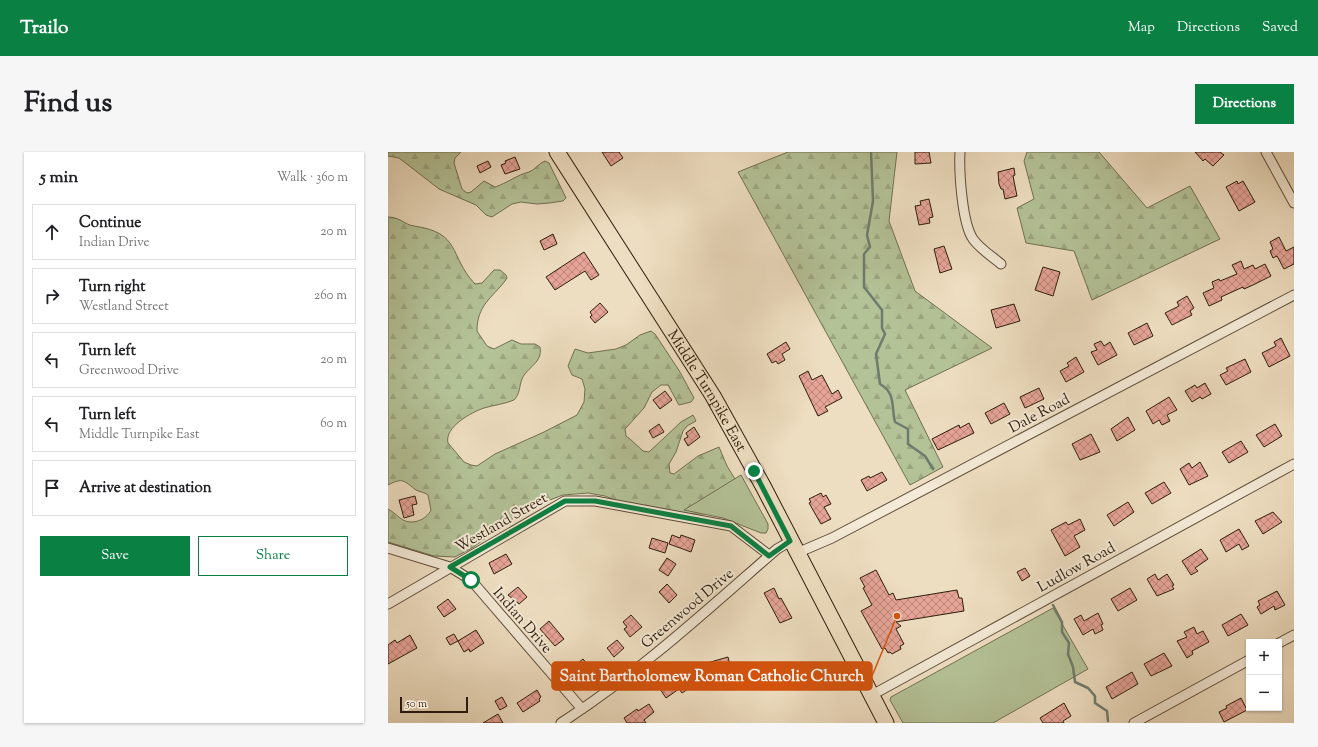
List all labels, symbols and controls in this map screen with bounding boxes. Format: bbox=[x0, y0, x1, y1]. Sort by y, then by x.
text: Trailo bbox=[20, 15, 68, 42]
text: Map bbox=[1128, 18, 1155, 38]
text: Directions bbox=[1177, 18, 1240, 38]
text: Saved bbox=[1262, 18, 1298, 38]
text: Find us bbox=[24, 84, 112, 124]
button: Directions bbox=[1195, 84, 1294, 124]
text: 5 min bbox=[40, 166, 78, 190]
text: Walk · 360 m bbox=[277, 169, 348, 187]
text: Continue bbox=[79, 213, 141, 234]
icon: ahead bbox=[41, 221, 63, 243]
text: 20 m bbox=[321, 223, 347, 241]
text: Indian Drive bbox=[79, 234, 150, 252]
text: Turn right bbox=[79, 277, 145, 298]
icon: right bbox=[41, 285, 63, 307]
text: 260 m bbox=[314, 287, 347, 305]
text: Westland Street bbox=[79, 298, 169, 316]
street label: Middle Turnpike East bbox=[661, 326, 751, 456]
text: Turn left bbox=[79, 341, 136, 362]
icon: left bbox=[41, 349, 63, 371]
text: 20 m bbox=[321, 351, 347, 369]
text: Greenwood Drive bbox=[79, 362, 179, 380]
street label: Dale Road bbox=[1005, 389, 1075, 439]
text: Turn left bbox=[79, 405, 136, 426]
icon: left bbox=[41, 413, 63, 435]
text: 60 m bbox=[320, 415, 347, 433]
text: Middle Turnpike East bbox=[79, 426, 199, 444]
route end bbox=[745, 462, 763, 480]
icon: arrive bbox=[41, 477, 63, 499]
text: Arrive at destination bbox=[79, 478, 212, 499]
street label: Westland Street bbox=[452, 488, 552, 558]
button: Save bbox=[40, 536, 190, 576]
button: Share bbox=[198, 536, 348, 576]
street label: Ludlow Road bbox=[1034, 538, 1120, 598]
street label: Greenwood Drive bbox=[637, 564, 739, 654]
route start bbox=[462, 571, 480, 589]
street label: Indian Drive bbox=[487, 583, 557, 659]
map controls bbox=[1246, 639, 1282, 711]
button: + bbox=[1246, 639, 1282, 675]
callout: Saint Bartholomew Roman Catholic Church bbox=[552, 662, 872, 690]
text: Saint Bartholomew Roman Catholic Church bbox=[560, 666, 865, 689]
button: − bbox=[1246, 675, 1282, 711]
scale bar bbox=[400, 695, 468, 714]
text: 50 m bbox=[406, 696, 427, 712]

